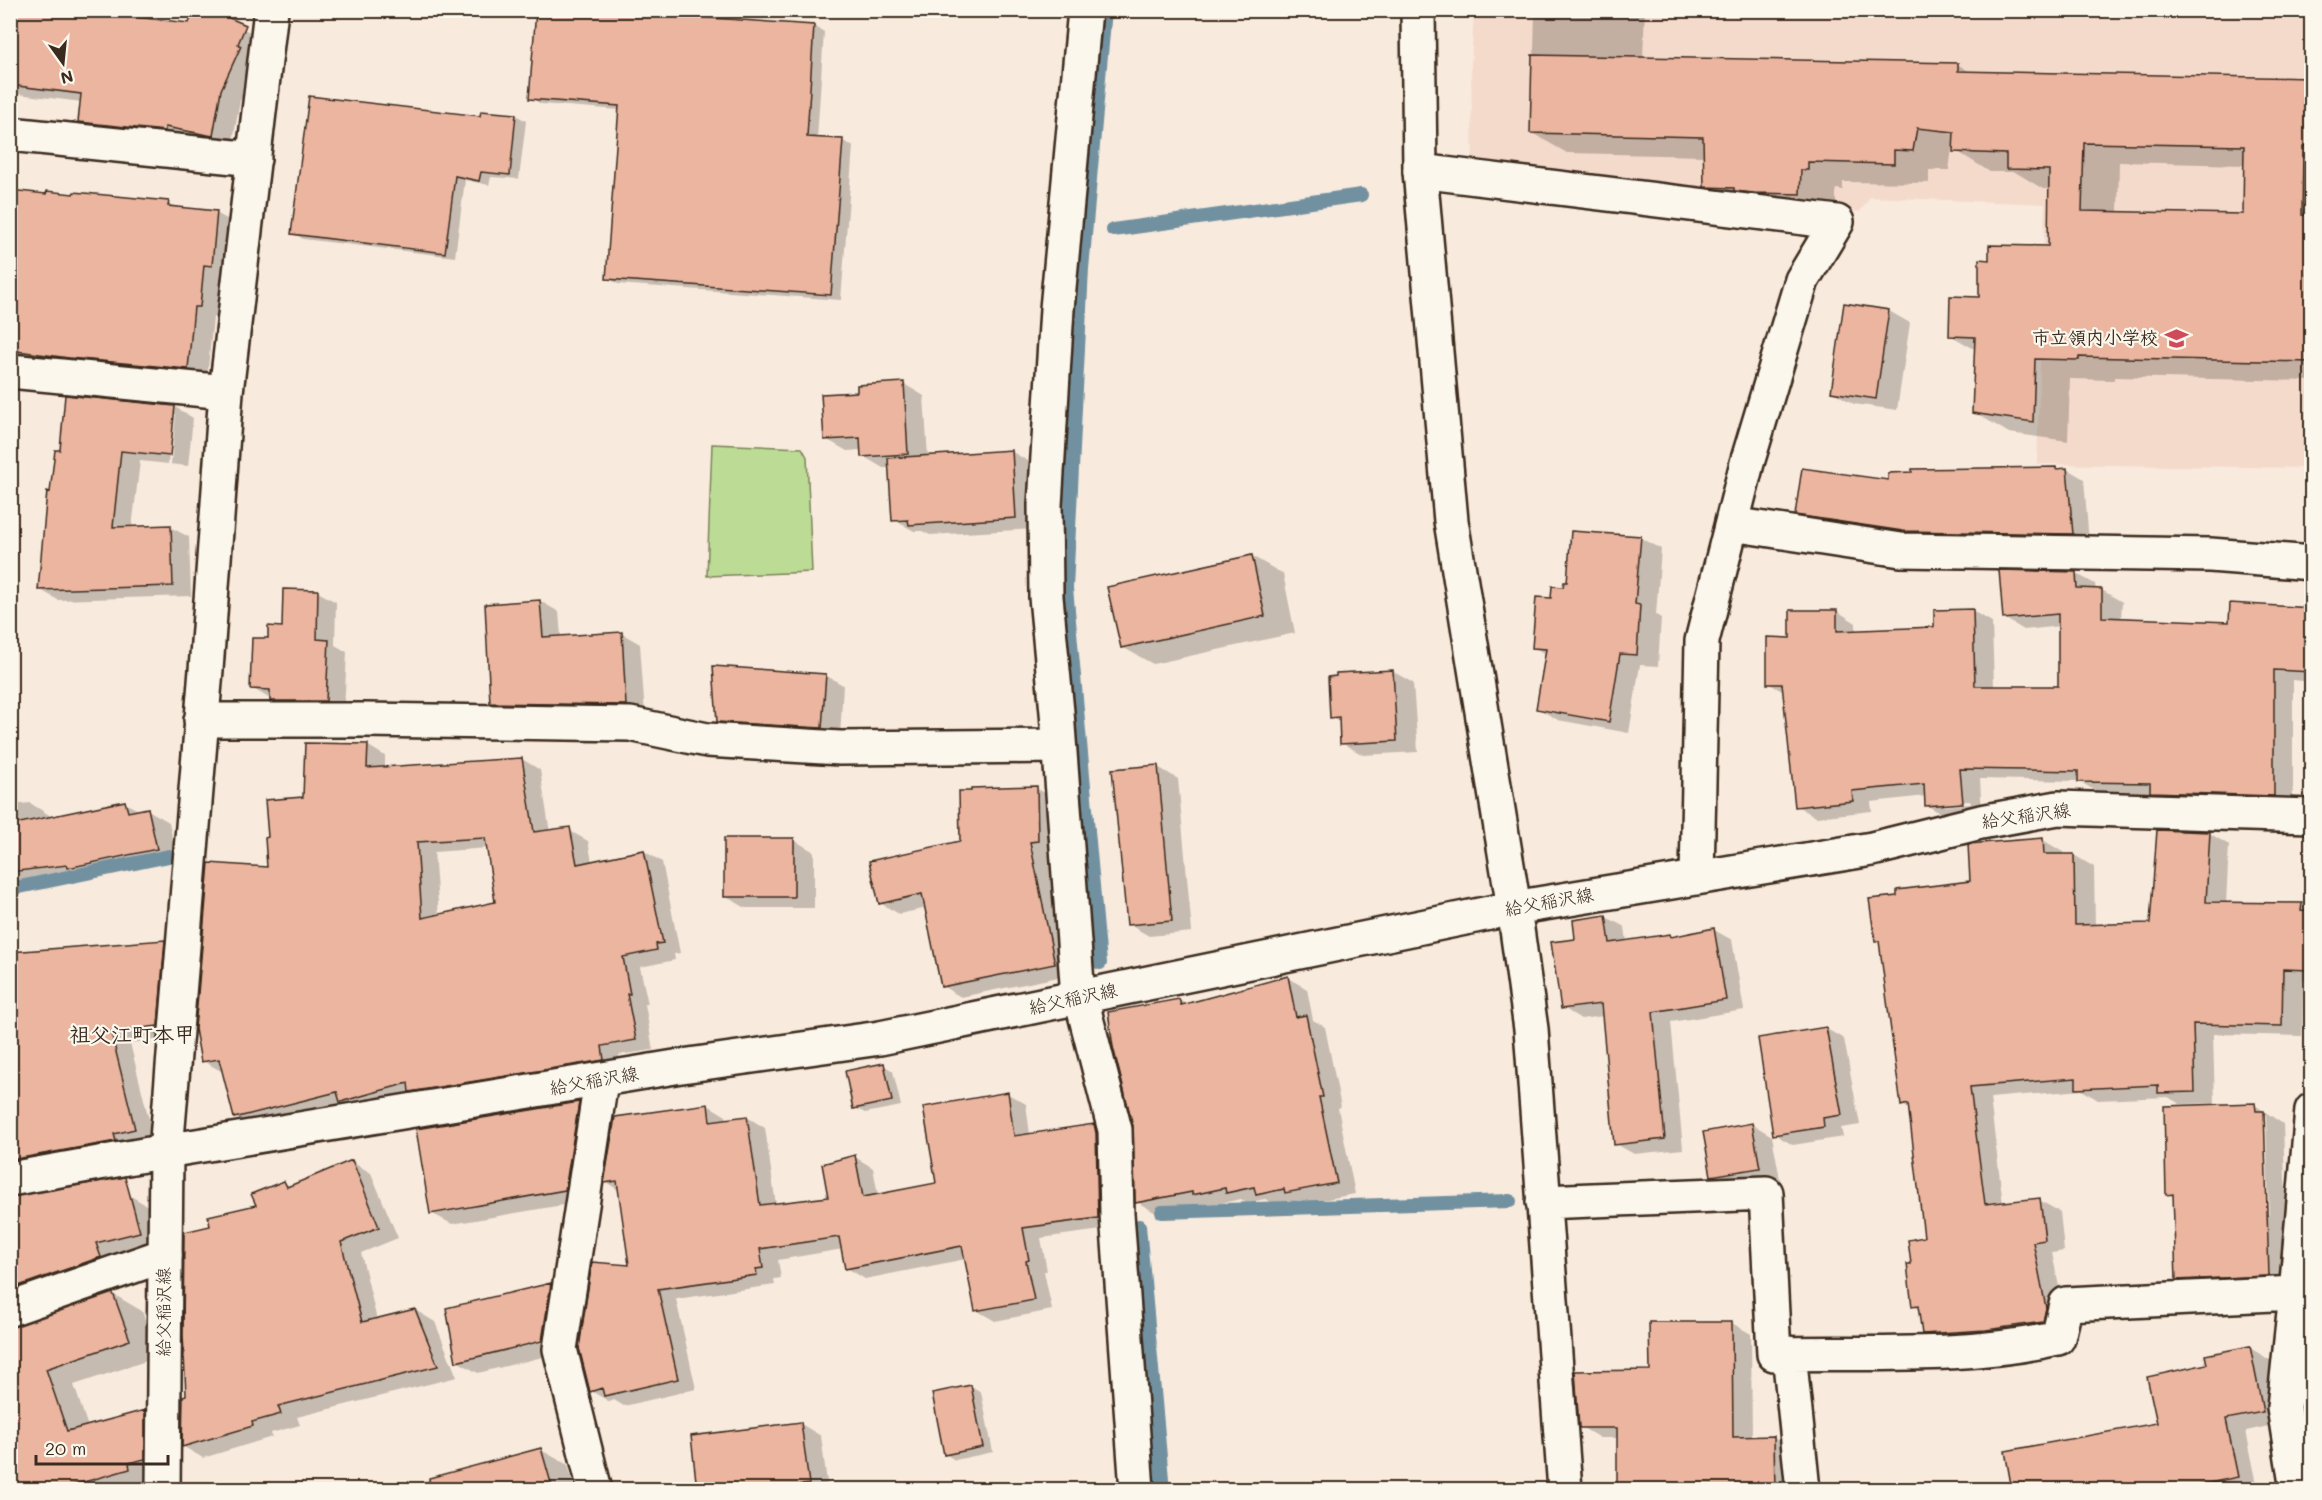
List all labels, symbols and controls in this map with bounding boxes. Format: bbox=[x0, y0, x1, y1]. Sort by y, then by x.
north arrow bbox=[33, 33, 93, 93]
text: N bbox=[58, 66, 76, 90]
place label: 市立領内小学校 bbox=[2032, 325, 2158, 349]
school or university icon: 市立領内小学校 bbox=[2163, 325, 2189, 351]
street label: 給父稲沢線 bbox=[1980, 797, 2072, 833]
street label: 給父稲沢線 bbox=[1502, 881, 1595, 921]
street label: 給父稲沢線 bbox=[1026, 977, 1119, 1019]
district label: 祖父江町本甲 bbox=[69, 1020, 195, 1047]
street label: 給父稲沢線 bbox=[547, 1060, 640, 1100]
street label: 給父稲沢線 bbox=[151, 1267, 175, 1357]
scale bar bbox=[36, 1428, 168, 1466]
text: 20 m bbox=[45, 1436, 86, 1460]

